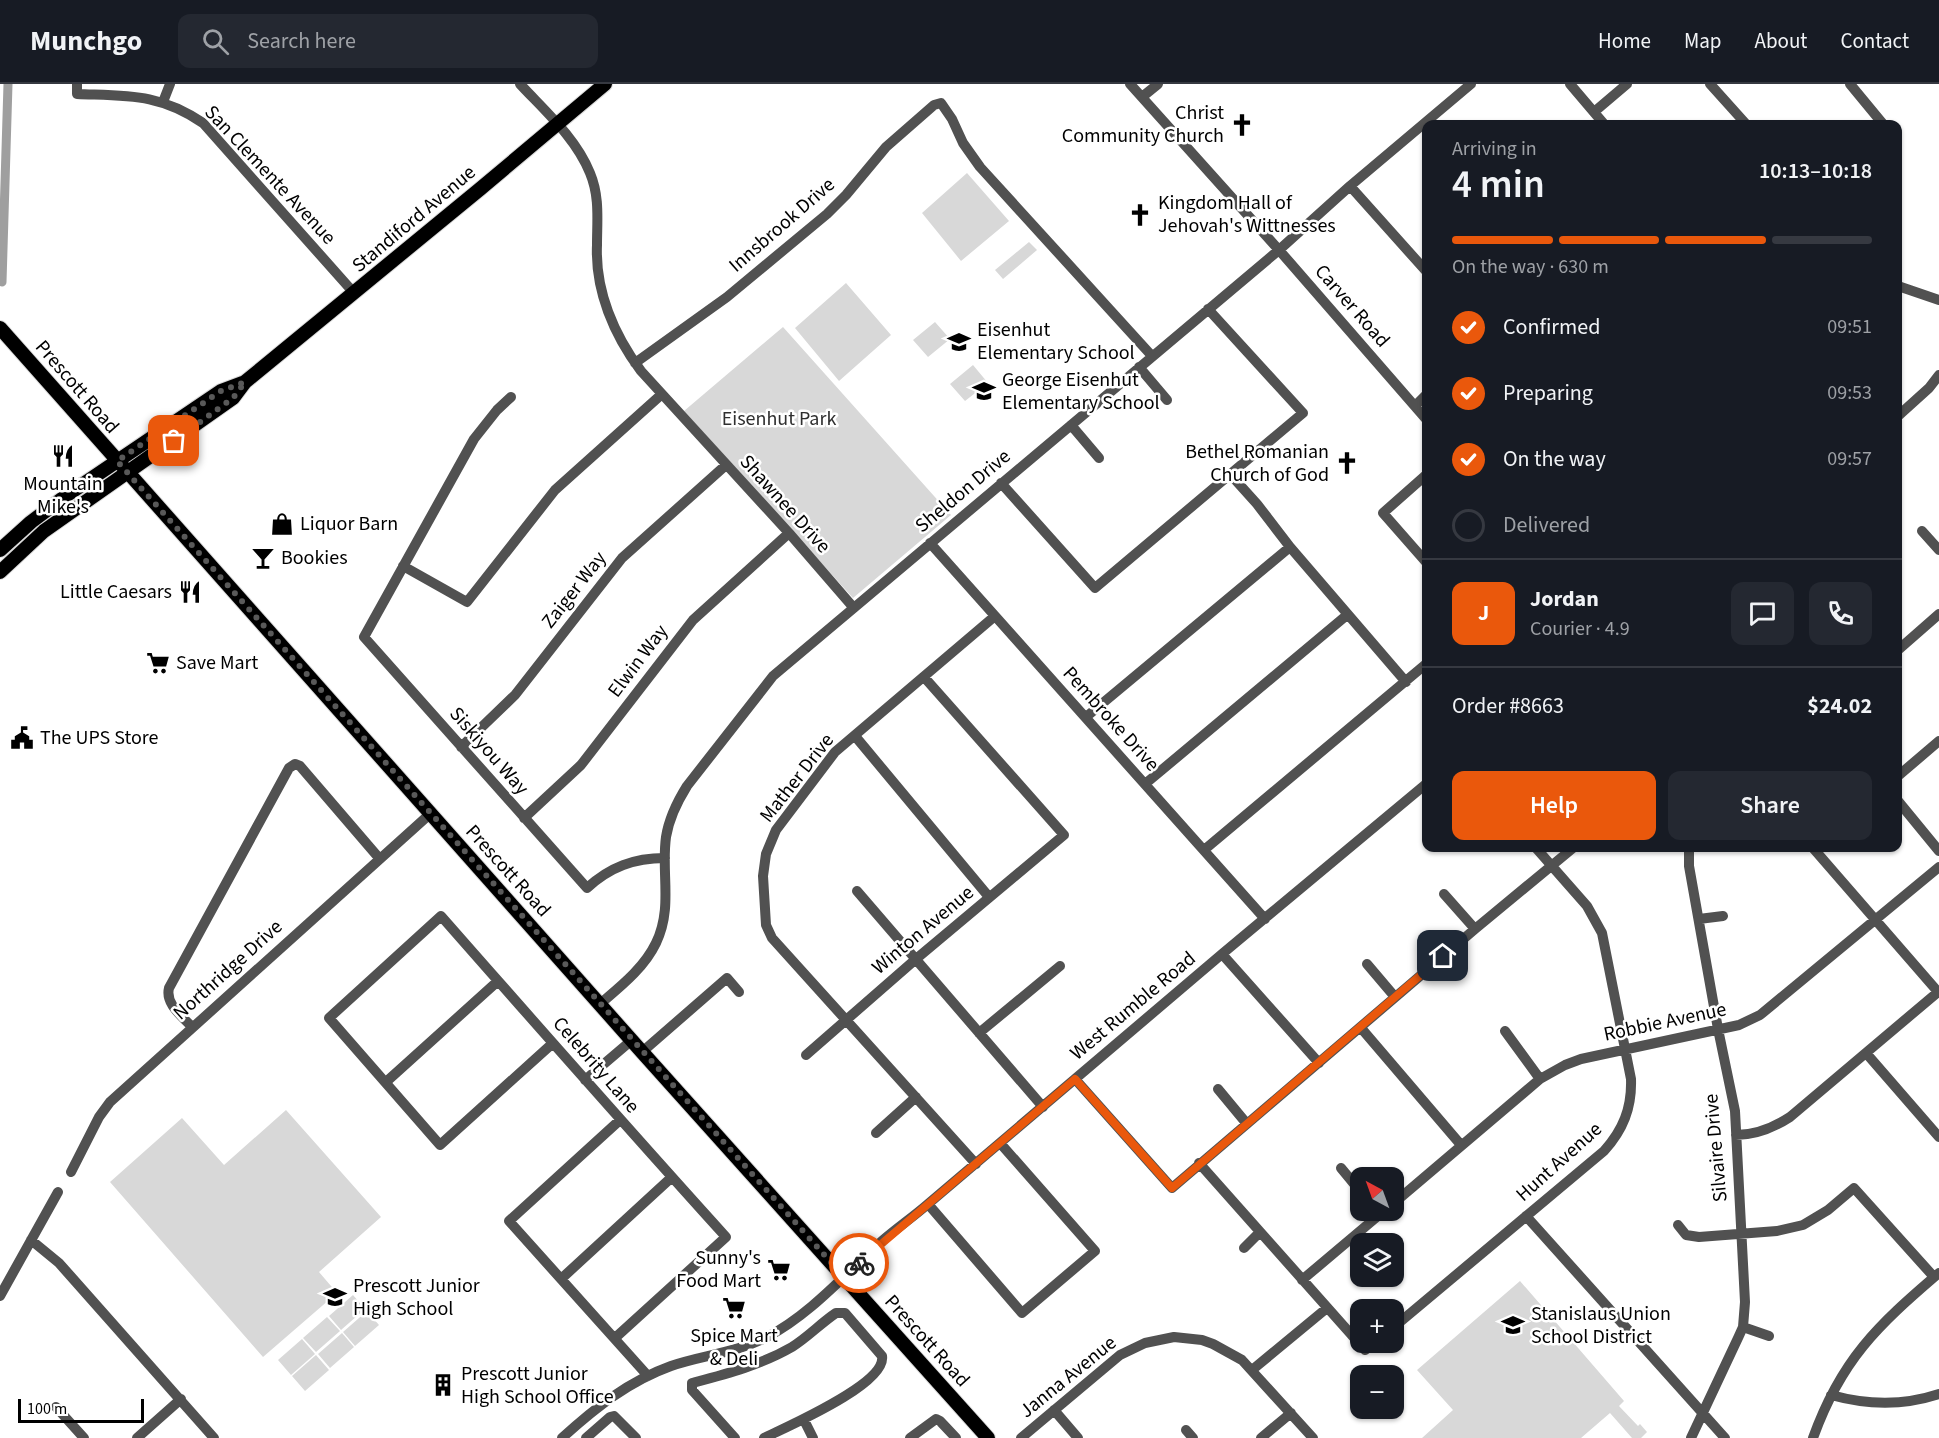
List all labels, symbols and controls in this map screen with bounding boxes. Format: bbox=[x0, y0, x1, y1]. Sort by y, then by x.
search box bbox=[178, 14, 598, 68]
text: Munchgo bbox=[30, 21, 142, 61]
icon: search bbox=[199, 25, 232, 58]
text: Search here bbox=[247, 25, 356, 57]
text: Home bbox=[1598, 26, 1651, 56]
text: Map bbox=[1684, 26, 1722, 56]
text: About bbox=[1755, 26, 1807, 56]
text: Contact bbox=[1840, 26, 1909, 56]
street label: San Clemente Avenue bbox=[198, 99, 342, 251]
place label: Christ Community Church bbox=[1062, 99, 1224, 150]
church icon: Christ Community Church bbox=[1229, 112, 1255, 138]
text: Arriving in bbox=[1452, 135, 1537, 163]
text: 10:13–10:18 bbox=[1759, 155, 1872, 187]
text: 4 min bbox=[1452, 157, 1545, 213]
street label: Standiford Avenue bbox=[346, 159, 482, 279]
street label: Innsbrook Drive bbox=[723, 171, 841, 279]
place label: Kingdom Hall of Jehovah's Wittnesses bbox=[1158, 189, 1336, 240]
church icon: Kingdom Hall of Jehovah's Wittnesses bbox=[1127, 202, 1153, 228]
text: On the way · 630 m bbox=[1452, 253, 1609, 281]
street label: Carver Road bbox=[1308, 258, 1396, 354]
icon: check bbox=[1452, 311, 1485, 344]
text: Confirmed bbox=[1503, 311, 1600, 343]
text: 09:51 bbox=[1827, 313, 1872, 341]
place label: Eisenhut Elementary School bbox=[977, 316, 1135, 367]
school or university icon: Eisenhut Elementary School bbox=[946, 329, 972, 355]
street label: Prescott Road bbox=[29, 334, 125, 440]
place label: George Eisenhut Elementary School bbox=[1002, 366, 1160, 417]
icon: check bbox=[1452, 377, 1485, 410]
text: Preparing bbox=[1503, 377, 1593, 409]
school or university icon: George Eisenhut Elementary School bbox=[971, 378, 997, 404]
text: 09:53 bbox=[1827, 379, 1872, 407]
park label: Eisenhut Park bbox=[722, 405, 836, 433]
pin bbox=[148, 415, 199, 466]
icon: bag bbox=[157, 424, 190, 457]
place label: Bethel Romanian Church of God bbox=[1185, 438, 1329, 489]
restaurant icon: Mountain Mike's bbox=[50, 443, 76, 469]
street label: Sheldon Drive bbox=[909, 443, 1017, 539]
icon: check bbox=[1452, 443, 1485, 476]
text: On the way bbox=[1503, 443, 1606, 475]
text: 09:57 bbox=[1827, 445, 1872, 473]
street label: Shawnee Drive bbox=[733, 448, 837, 560]
church icon: Bethel Romanian Church of God bbox=[1334, 450, 1360, 476]
place label: Mountain Mike's bbox=[23, 470, 103, 521]
text: Delivered bbox=[1503, 509, 1590, 541]
place label: Liquor Barn bbox=[300, 510, 398, 538]
shop icon: Liquor Barn bbox=[269, 511, 295, 537]
place label: Bookies bbox=[281, 544, 348, 572]
bar icon: Bookies bbox=[250, 545, 276, 571]
street label: Zaiger Way bbox=[535, 545, 613, 634]
place label: Little Caesars bbox=[60, 578, 172, 606]
restaurant icon: Little Caesars bbox=[177, 579, 203, 605]
button: chat bbox=[1731, 582, 1794, 645]
button: phone bbox=[1809, 582, 1872, 645]
text: Jordan bbox=[1530, 583, 1599, 615]
text: J bbox=[1478, 597, 1489, 629]
text: Courier · 4.9 bbox=[1530, 615, 1630, 643]
street label: Elwin Way bbox=[601, 618, 675, 703]
place label: Save Mart bbox=[176, 649, 259, 677]
supermarket icon: Save Mart bbox=[145, 650, 171, 676]
street label: Pembroke Drive bbox=[1056, 660, 1166, 778]
text: Order #8663 bbox=[1452, 690, 1564, 722]
text: $24.02 bbox=[1807, 690, 1872, 722]
street label: Siskiyou Way bbox=[443, 701, 536, 802]
place label: The UPS Store bbox=[40, 724, 158, 752]
public building icon: The UPS Store bbox=[9, 725, 35, 751]
street label: Mather Drive bbox=[753, 727, 841, 828]
button: Help bbox=[1452, 771, 1656, 840]
button: Share bbox=[1668, 771, 1872, 840]
street label: Prescott Road bbox=[459, 819, 557, 923]
street label: Winton Avenue bbox=[866, 879, 980, 981]
street label: Northridge Drive bbox=[167, 913, 289, 1027]
pin bbox=[1417, 930, 1468, 981]
icon: home bbox=[1426, 939, 1459, 972]
street label: West Rumble Road bbox=[1064, 945, 1202, 1067]
street label: Robbie Avenue bbox=[1601, 995, 1729, 1049]
street label: Celebrity Lane bbox=[546, 1011, 646, 1120]
street label: Silvaire Drive bbox=[1697, 1093, 1735, 1203]
street label: Hunt Avenue bbox=[1510, 1116, 1608, 1208]
north arrow bbox=[1350, 1167, 1404, 1221]
map controls bbox=[1350, 1167, 1404, 1419]
courier bbox=[829, 1233, 889, 1293]
button: layers bbox=[1350, 1233, 1404, 1287]
place label: Sunny's Food Mart bbox=[676, 1244, 761, 1295]
icon: bike bbox=[843, 1247, 876, 1280]
supermarket icon: Sunny's Food Mart bbox=[766, 1257, 792, 1283]
place label: Prescott Junior High School bbox=[353, 1272, 480, 1323]
school or university icon: Prescott Junior High School bbox=[322, 1284, 348, 1310]
street label: Prescott Road bbox=[878, 1289, 976, 1393]
supermarket icon: Spice Mart & Deli bbox=[721, 1295, 747, 1321]
button: + bbox=[1350, 1299, 1404, 1353]
place label: Stanislaus Union School District bbox=[1531, 1300, 1671, 1351]
school or university icon: Stanislaus Union School District bbox=[1500, 1312, 1526, 1338]
place label: Spice Mart & Deli bbox=[690, 1322, 778, 1373]
street label: Janna Avenue bbox=[1014, 1329, 1122, 1425]
place label: Prescott Junior High School Office bbox=[461, 1360, 614, 1411]
button: − bbox=[1350, 1365, 1404, 1419]
building icon: Prescott Junior High School Office bbox=[430, 1372, 456, 1398]
scale bar bbox=[18, 1396, 144, 1424]
text: 100 m bbox=[27, 1398, 67, 1420]

